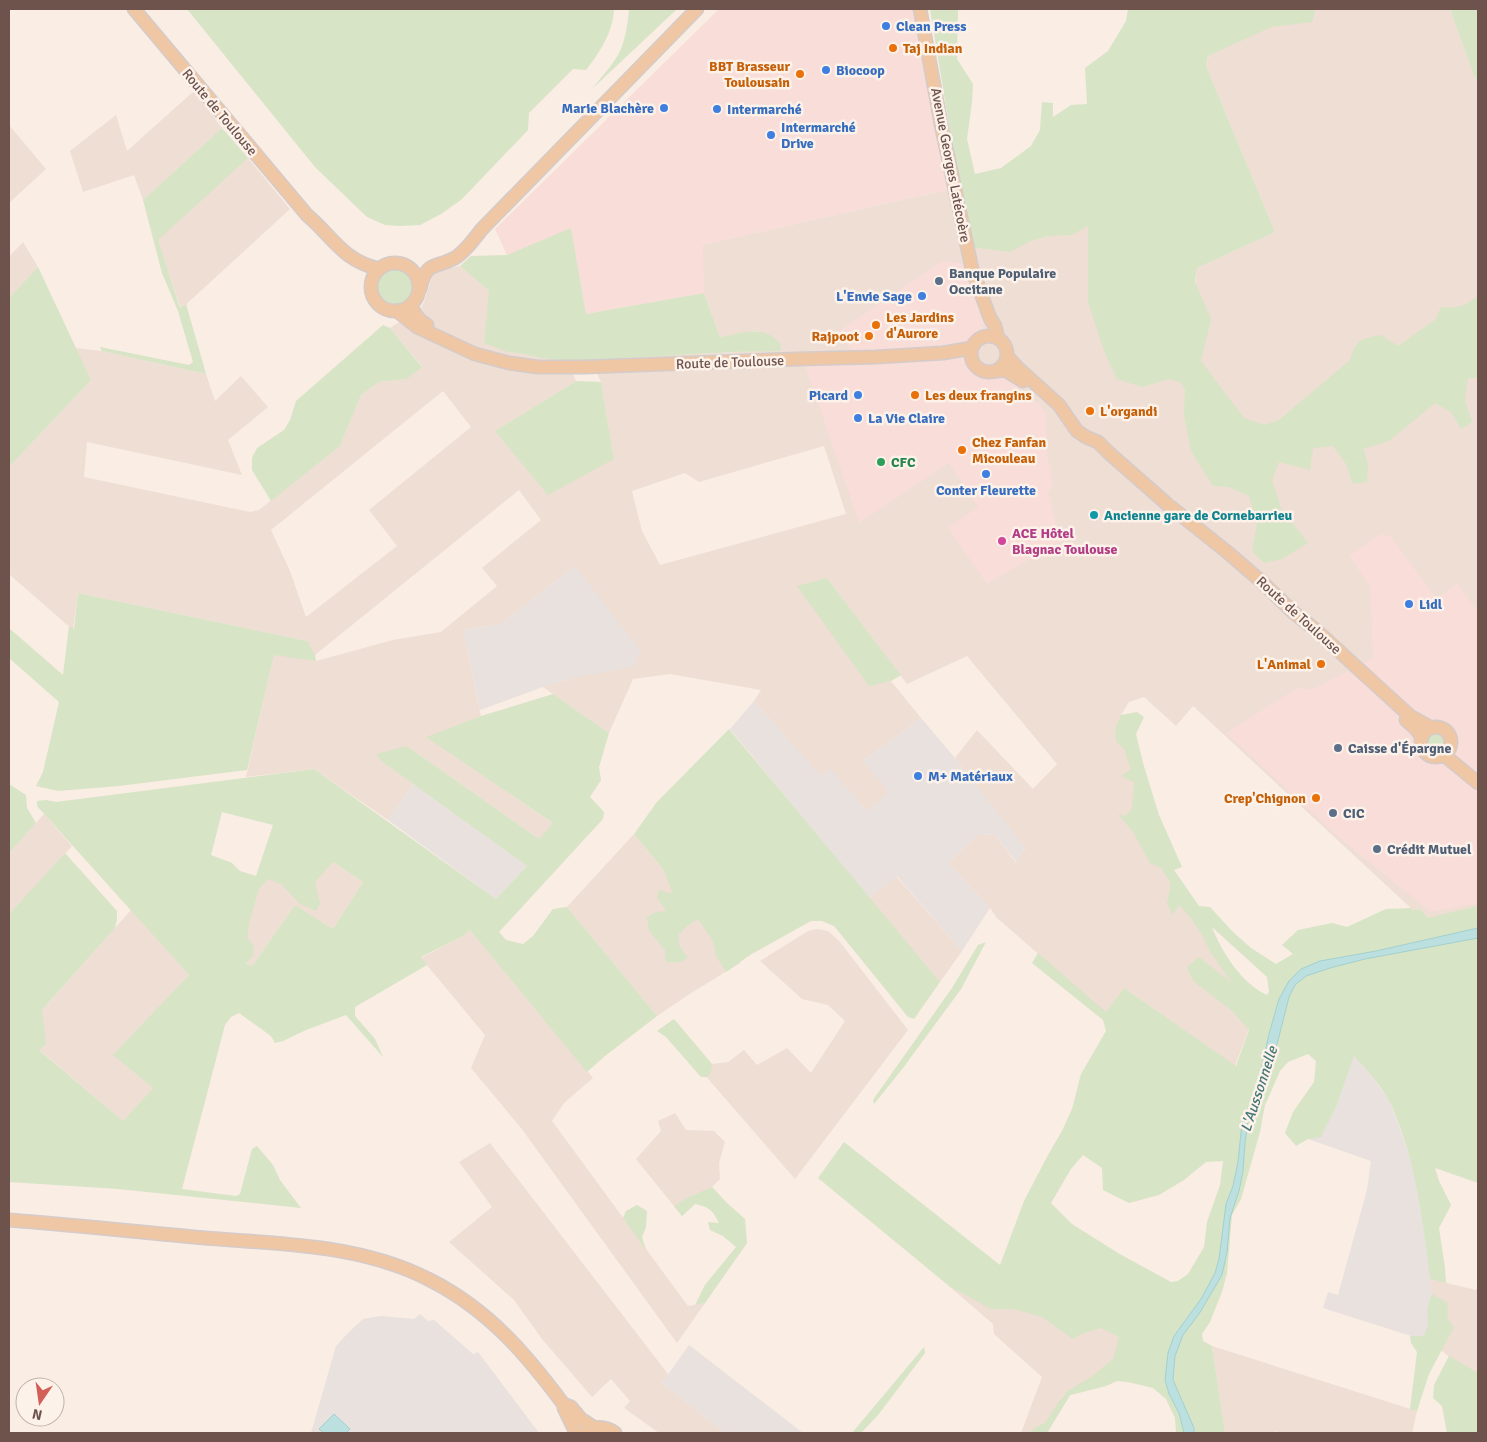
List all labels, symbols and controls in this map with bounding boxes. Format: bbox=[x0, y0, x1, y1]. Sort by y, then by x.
place label: Clean Press bbox=[896, 18, 966, 35]
marker: Clean Press bbox=[880, 20, 892, 32]
place label: Taj Indian bbox=[903, 40, 963, 57]
marker: Taj Indian bbox=[887, 42, 899, 54]
place label: BBT Brasseur Toulousain bbox=[709, 58, 790, 91]
place label: Biocoop bbox=[836, 62, 885, 79]
marker: Biocoop bbox=[820, 64, 832, 76]
street label: Route de Toulouse bbox=[178, 65, 261, 159]
marker: BBT Brasseur Toulousain bbox=[794, 68, 806, 80]
street label: Avenue Georges Latécoère bbox=[927, 86, 974, 244]
place label: Marie Blachère bbox=[561, 100, 654, 117]
place label: Intermarché bbox=[727, 101, 802, 118]
marker: Marie Blachère bbox=[658, 102, 670, 114]
marker: Intermarché bbox=[711, 103, 723, 115]
place label: Intermarché Drive bbox=[781, 119, 856, 152]
marker: Intermarché Drive bbox=[765, 129, 777, 141]
place label: Banque Populaire Occitane bbox=[949, 265, 1056, 298]
marker: Banque Populaire Occitane bbox=[933, 275, 945, 287]
place label: L'Envie Sage bbox=[836, 288, 912, 305]
marker: L'Envie Sage bbox=[916, 290, 928, 302]
place label: Les Jardins d'Aurore bbox=[886, 309, 954, 342]
marker: Les Jardins d'Aurore bbox=[870, 319, 882, 331]
place label: Rajpoot bbox=[812, 328, 860, 345]
marker: Rajpoot bbox=[863, 330, 875, 342]
street label: Route de Toulouse bbox=[676, 352, 784, 373]
place label: Picard bbox=[809, 387, 848, 404]
place label: Les deux frangins bbox=[925, 387, 1032, 404]
marker: Picard bbox=[852, 389, 864, 401]
marker: Les deux frangins bbox=[909, 389, 921, 401]
place label: L'organdi bbox=[1100, 403, 1157, 420]
marker: L'organdi bbox=[1084, 405, 1096, 417]
place label: La Vie Claire bbox=[868, 410, 945, 427]
marker: La Vie Claire bbox=[852, 412, 864, 424]
place label: Chez Fanfan Micouleau bbox=[972, 434, 1046, 467]
marker: Chez Fanfan Micouleau bbox=[956, 444, 968, 456]
place label: CFC bbox=[891, 454, 916, 471]
marker: CFC bbox=[875, 456, 887, 468]
marker: Conter Fleurette bbox=[980, 468, 992, 480]
place label: Conter Fleurette bbox=[936, 482, 1036, 499]
place label: Ancienne gare de Cornebarrieu bbox=[1104, 507, 1293, 524]
marker: Ancienne gare de Cornebarrieu bbox=[1088, 509, 1100, 521]
place label: ACE Hôtel Blagnac Toulouse bbox=[1012, 525, 1118, 558]
marker: ACE Hôtel Blagnac Toulouse bbox=[996, 535, 1008, 547]
street label: Route de Toulouse bbox=[1253, 573, 1345, 658]
place label: Lidl bbox=[1419, 596, 1443, 613]
marker: Lidl bbox=[1403, 598, 1415, 610]
place label: L'Animal bbox=[1257, 656, 1312, 673]
marker: L'Animal bbox=[1315, 658, 1327, 670]
place label: Caisse d'Épargne bbox=[1348, 740, 1451, 757]
marker: Caisse d'Épargne bbox=[1332, 742, 1344, 754]
place label: M+ Matériaux bbox=[928, 768, 1013, 785]
marker: M+ Matériaux bbox=[912, 770, 924, 782]
place label: Crep'Chignon bbox=[1224, 790, 1306, 807]
marker: Crep'Chignon bbox=[1310, 792, 1322, 804]
place label: CIC bbox=[1343, 805, 1365, 822]
marker: CIC bbox=[1327, 807, 1339, 819]
place label: Crédit Mutuel bbox=[1387, 841, 1472, 858]
marker: Crédit Mutuel bbox=[1371, 843, 1383, 855]
water label: L'Aussonnelle bbox=[1237, 1043, 1282, 1134]
north arrow bbox=[15, 1377, 65, 1427]
text: N bbox=[31, 1405, 44, 1424]

